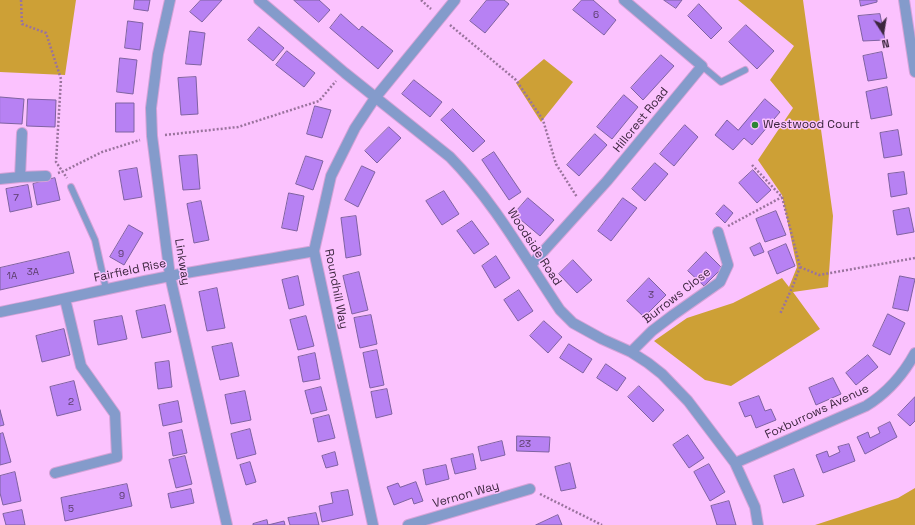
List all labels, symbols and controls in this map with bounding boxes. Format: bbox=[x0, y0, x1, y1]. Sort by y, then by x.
house number: 6 bbox=[593, 9, 599, 21]
north arrow bbox=[863, 12, 903, 52]
text: N bbox=[880, 36, 891, 51]
street label: Hillcrest Road bbox=[610, 85, 672, 155]
place label: Westwood Court bbox=[763, 118, 860, 132]
marker: Westwood Court bbox=[750, 120, 760, 130]
house number: 7 bbox=[13, 192, 19, 204]
street label: Woodside Road bbox=[504, 206, 564, 288]
street label: Linkway bbox=[171, 238, 193, 286]
house number: 9 bbox=[118, 248, 124, 260]
street label: Roundhill Way bbox=[321, 248, 351, 330]
street label: Fairfield Rise bbox=[93, 256, 167, 286]
street label: Burrows Close bbox=[640, 265, 714, 327]
house number: 3A bbox=[27, 266, 39, 278]
house number: 1A bbox=[7, 270, 17, 282]
house number: 3 bbox=[648, 289, 654, 301]
street label: Foxburrows Avenue bbox=[763, 382, 871, 442]
house number: 2 bbox=[68, 396, 74, 408]
house number: 23 bbox=[519, 438, 531, 450]
street label: Vernon Way bbox=[431, 479, 501, 511]
house number: 9 bbox=[119, 490, 125, 502]
house number: 5 bbox=[68, 503, 74, 515]

